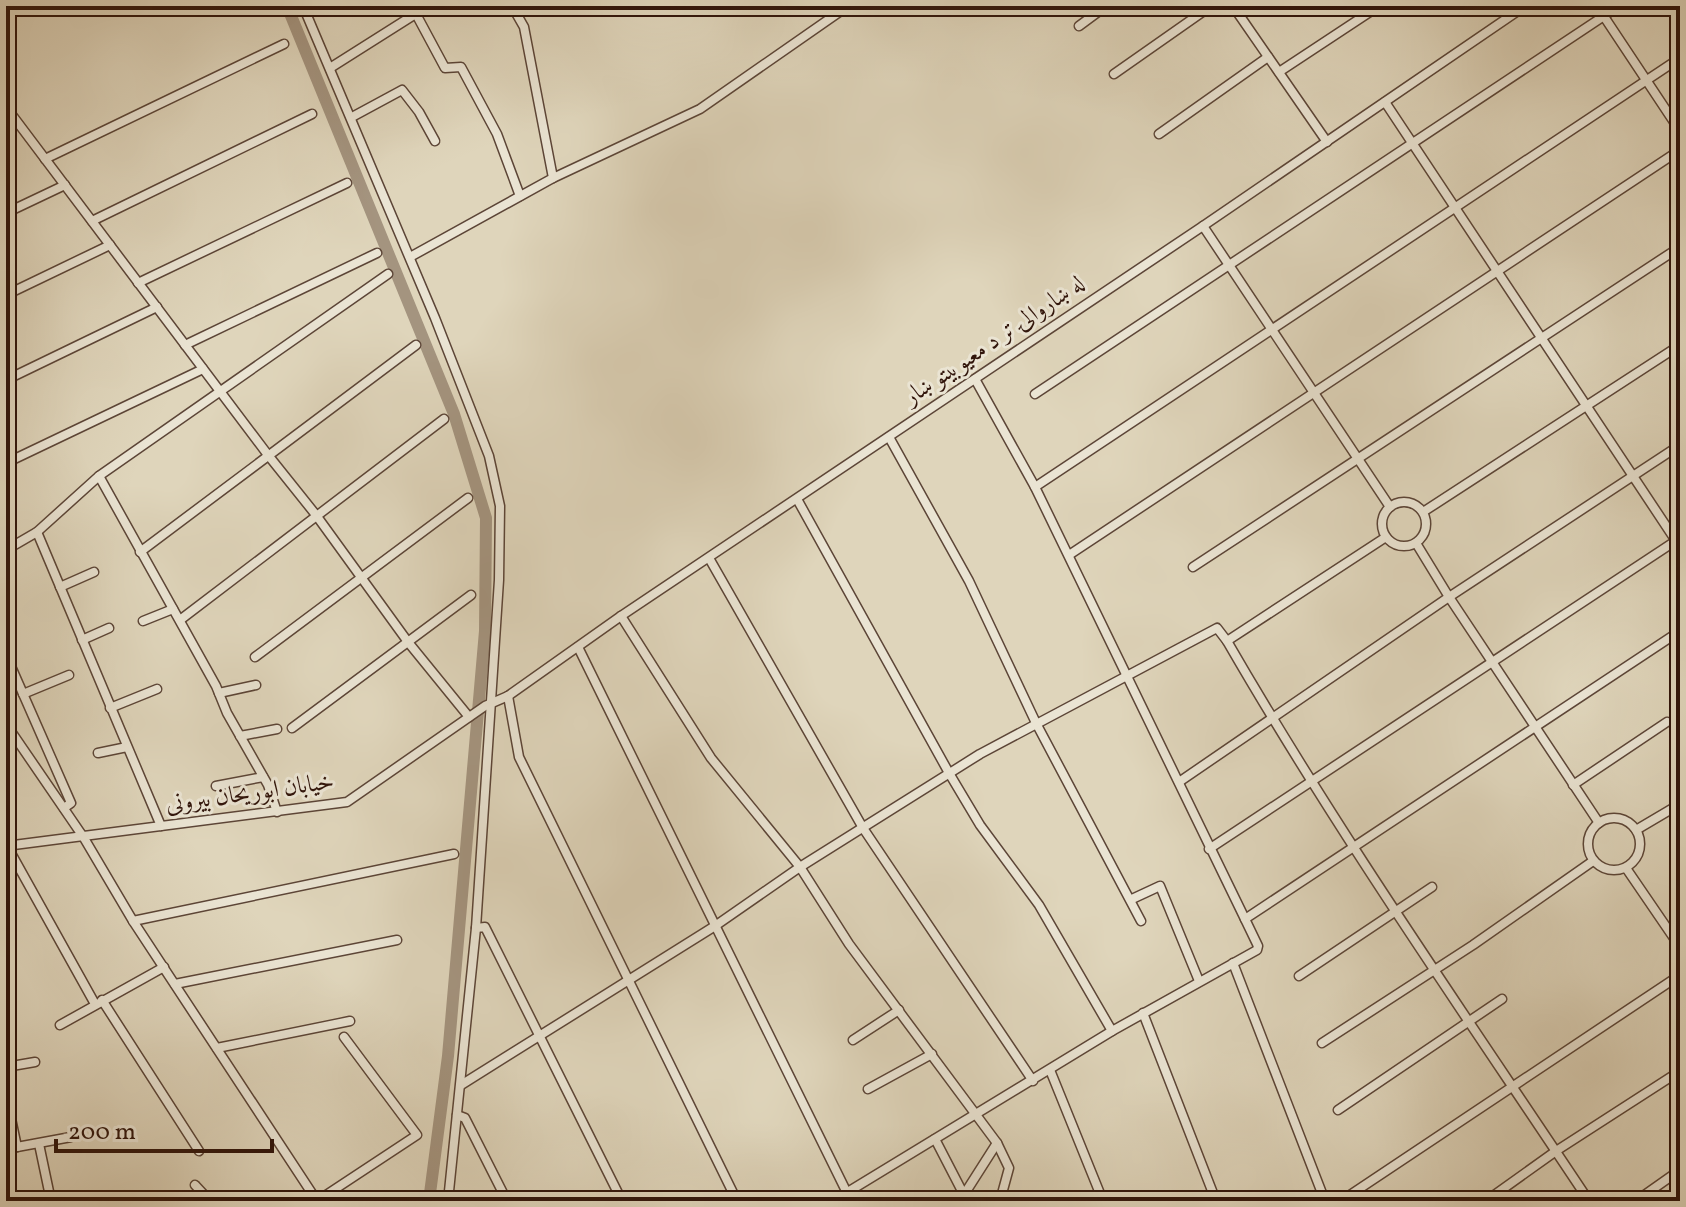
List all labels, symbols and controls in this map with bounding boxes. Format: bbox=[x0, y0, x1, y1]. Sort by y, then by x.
street label: له ښاروالۍ تر د معیوبیتو ښار bbox=[896, 268, 1092, 415]
street label: خیابان ابوریحان بیرونی bbox=[164, 765, 336, 823]
scale bar bbox=[56, 1103, 272, 1153]
text: 200 m bbox=[68, 1116, 136, 1150]

